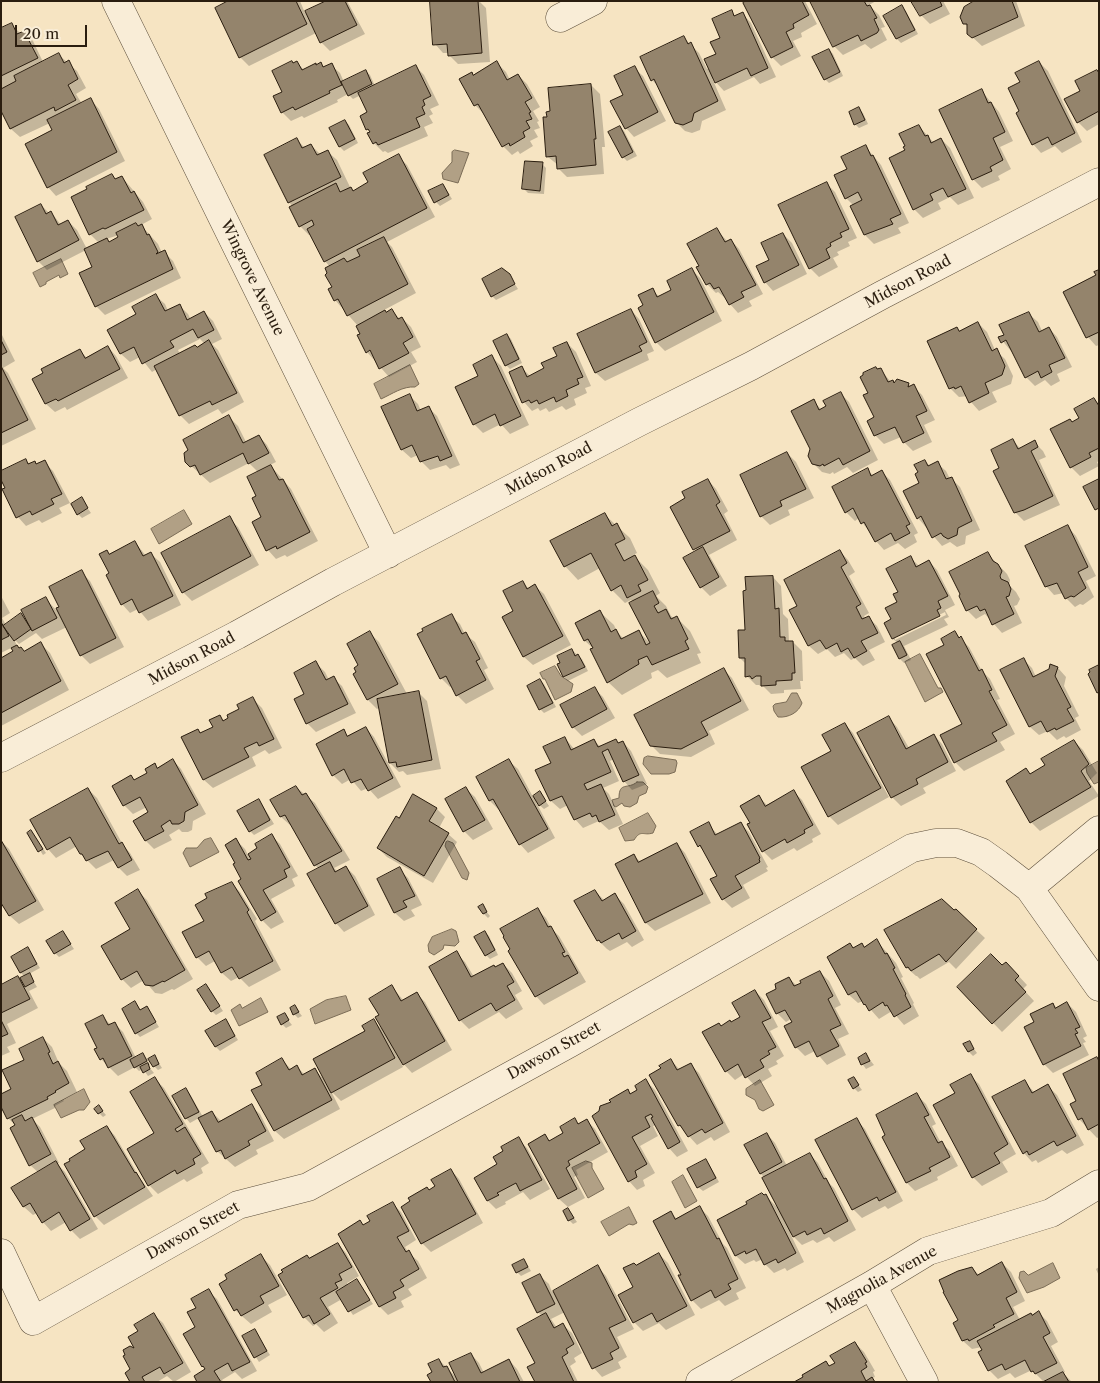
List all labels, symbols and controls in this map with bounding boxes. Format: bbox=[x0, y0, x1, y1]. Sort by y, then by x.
scale bar bbox=[18, 15, 90, 47]
text: 20 m bbox=[23, 24, 59, 43]
street label: Wingrove Avenue bbox=[216, 217, 288, 339]
street label: Midson Road bbox=[862, 252, 954, 312]
street label: Midson Road bbox=[503, 439, 595, 499]
street label: Midson Road bbox=[146, 629, 238, 689]
street label: Dawson Street bbox=[504, 1018, 604, 1084]
street label: Dawson Street bbox=[143, 1198, 243, 1264]
street label: Magnolia Avenue bbox=[824, 1242, 940, 1318]

